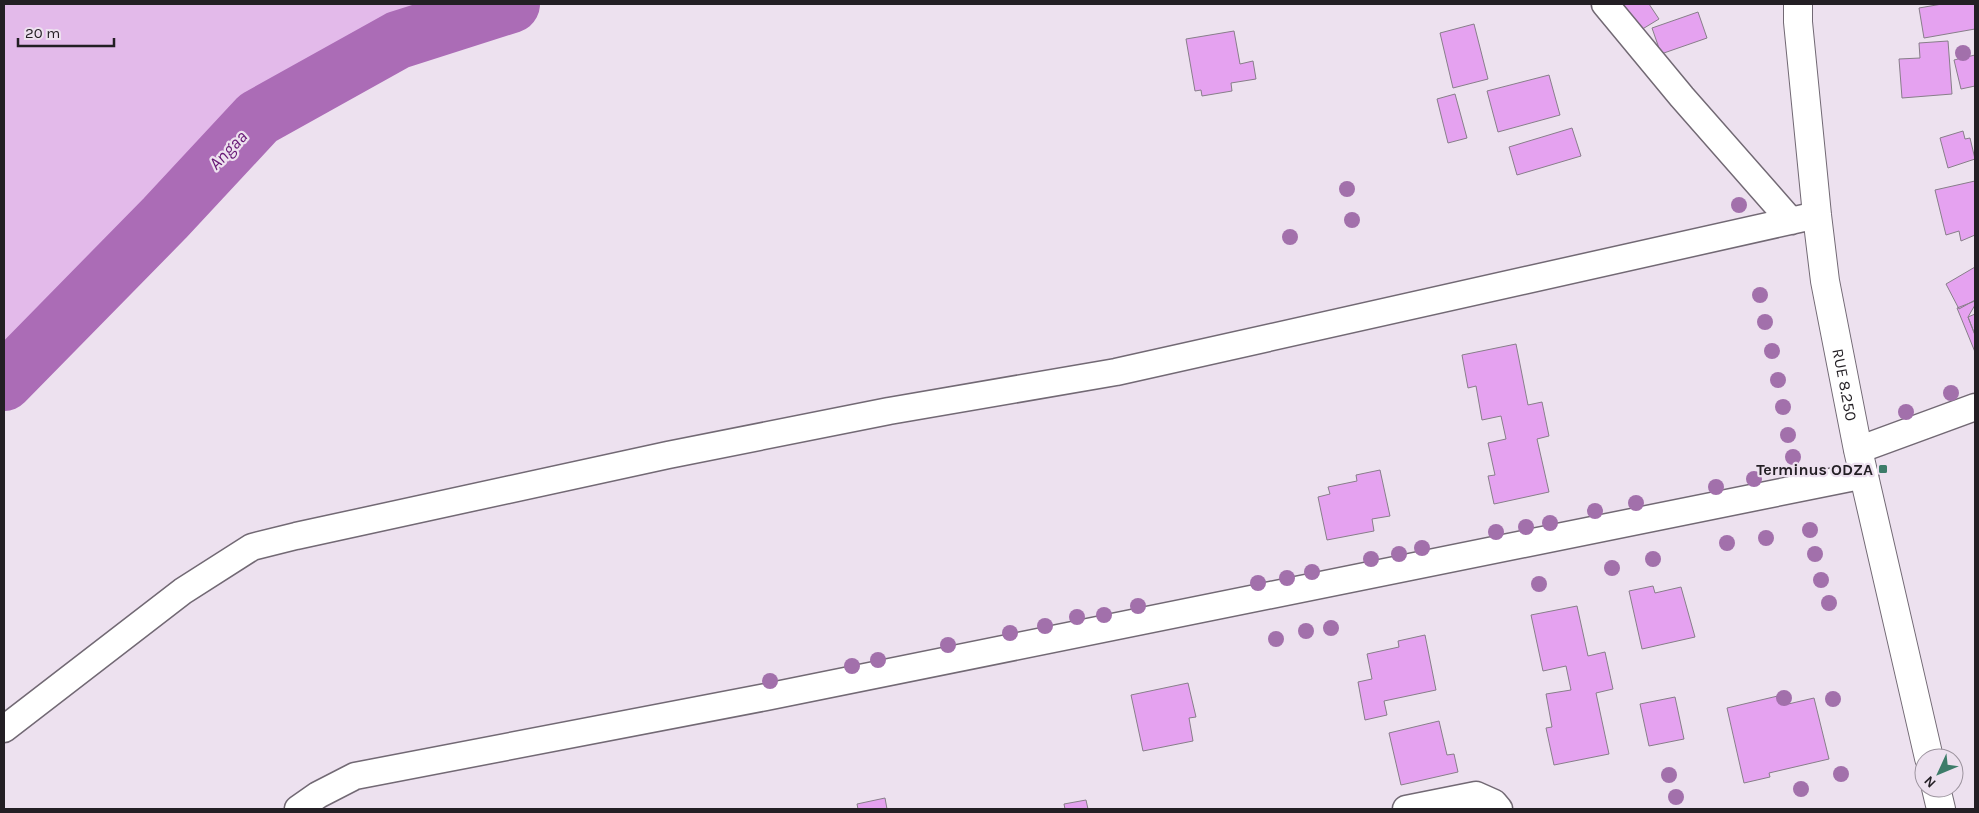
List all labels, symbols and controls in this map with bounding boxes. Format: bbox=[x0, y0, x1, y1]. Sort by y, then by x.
scale bar bbox=[18, 15, 114, 47]
text: 20 m bbox=[25, 24, 60, 42]
water label: Angaa bbox=[204, 126, 252, 174]
street label: RUE 8.250 bbox=[1829, 347, 1862, 423]
place label: Terminus ODZA bbox=[1756, 460, 1873, 479]
marker: Terminus ODZA bbox=[1877, 463, 1889, 475]
north arrow bbox=[1914, 748, 1964, 798]
text: N bbox=[1920, 772, 1940, 791]

